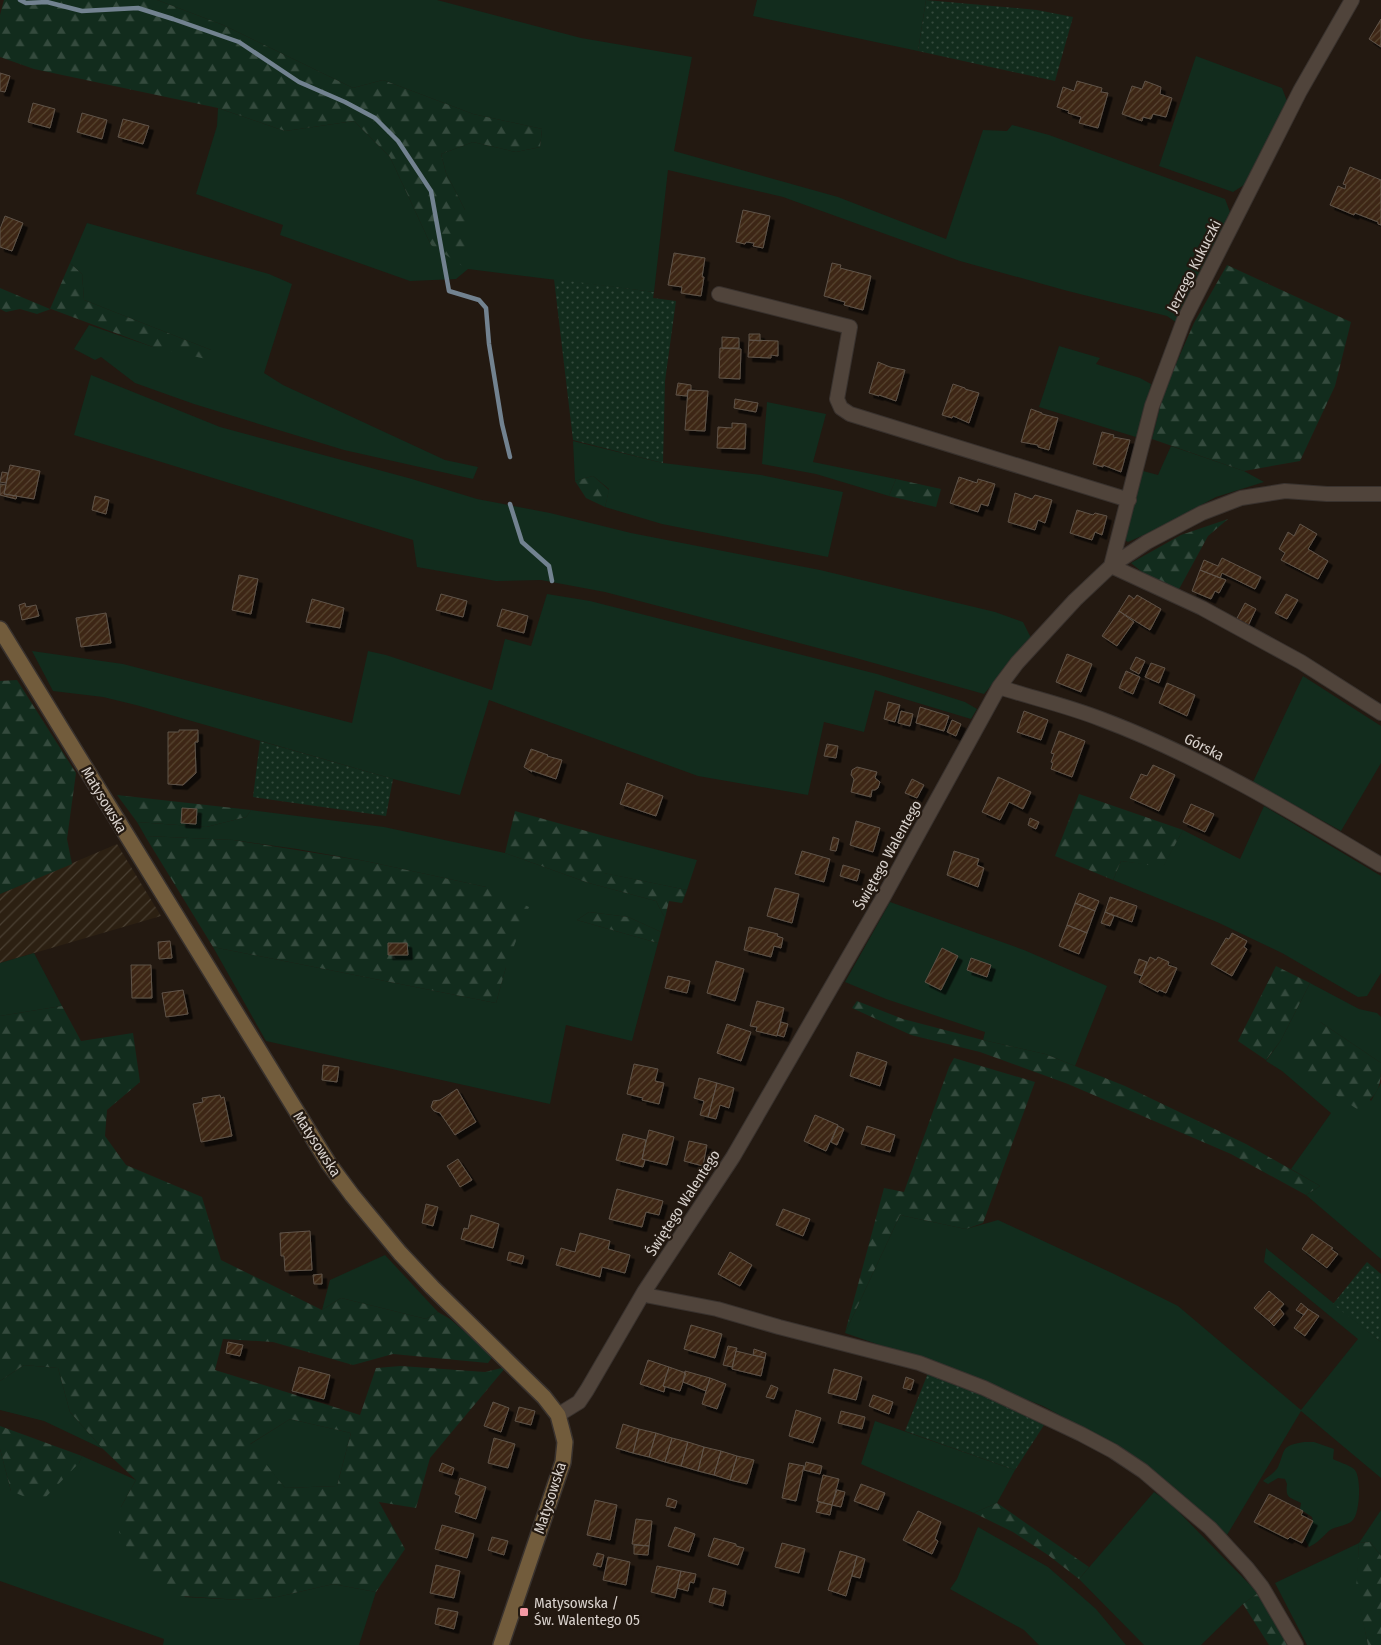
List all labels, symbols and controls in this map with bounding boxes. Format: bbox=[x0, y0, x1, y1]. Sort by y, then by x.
street label: Jerzego Kukuczki bbox=[1163, 217, 1225, 315]
street label: Górska bbox=[1181, 729, 1227, 765]
street label: Matysowska bbox=[77, 764, 131, 836]
street label: Świętego Walentego bbox=[850, 797, 926, 913]
street label: Matysowska bbox=[289, 1108, 345, 1180]
street label: Świętego Walentego bbox=[642, 1147, 724, 1259]
street label: Matysowska bbox=[530, 1460, 570, 1536]
place label: Matysowska / Św. Walentego 05 bbox=[534, 1594, 640, 1629]
marker: Matysowska / Św. Walentego 05 bbox=[518, 1606, 530, 1618]

